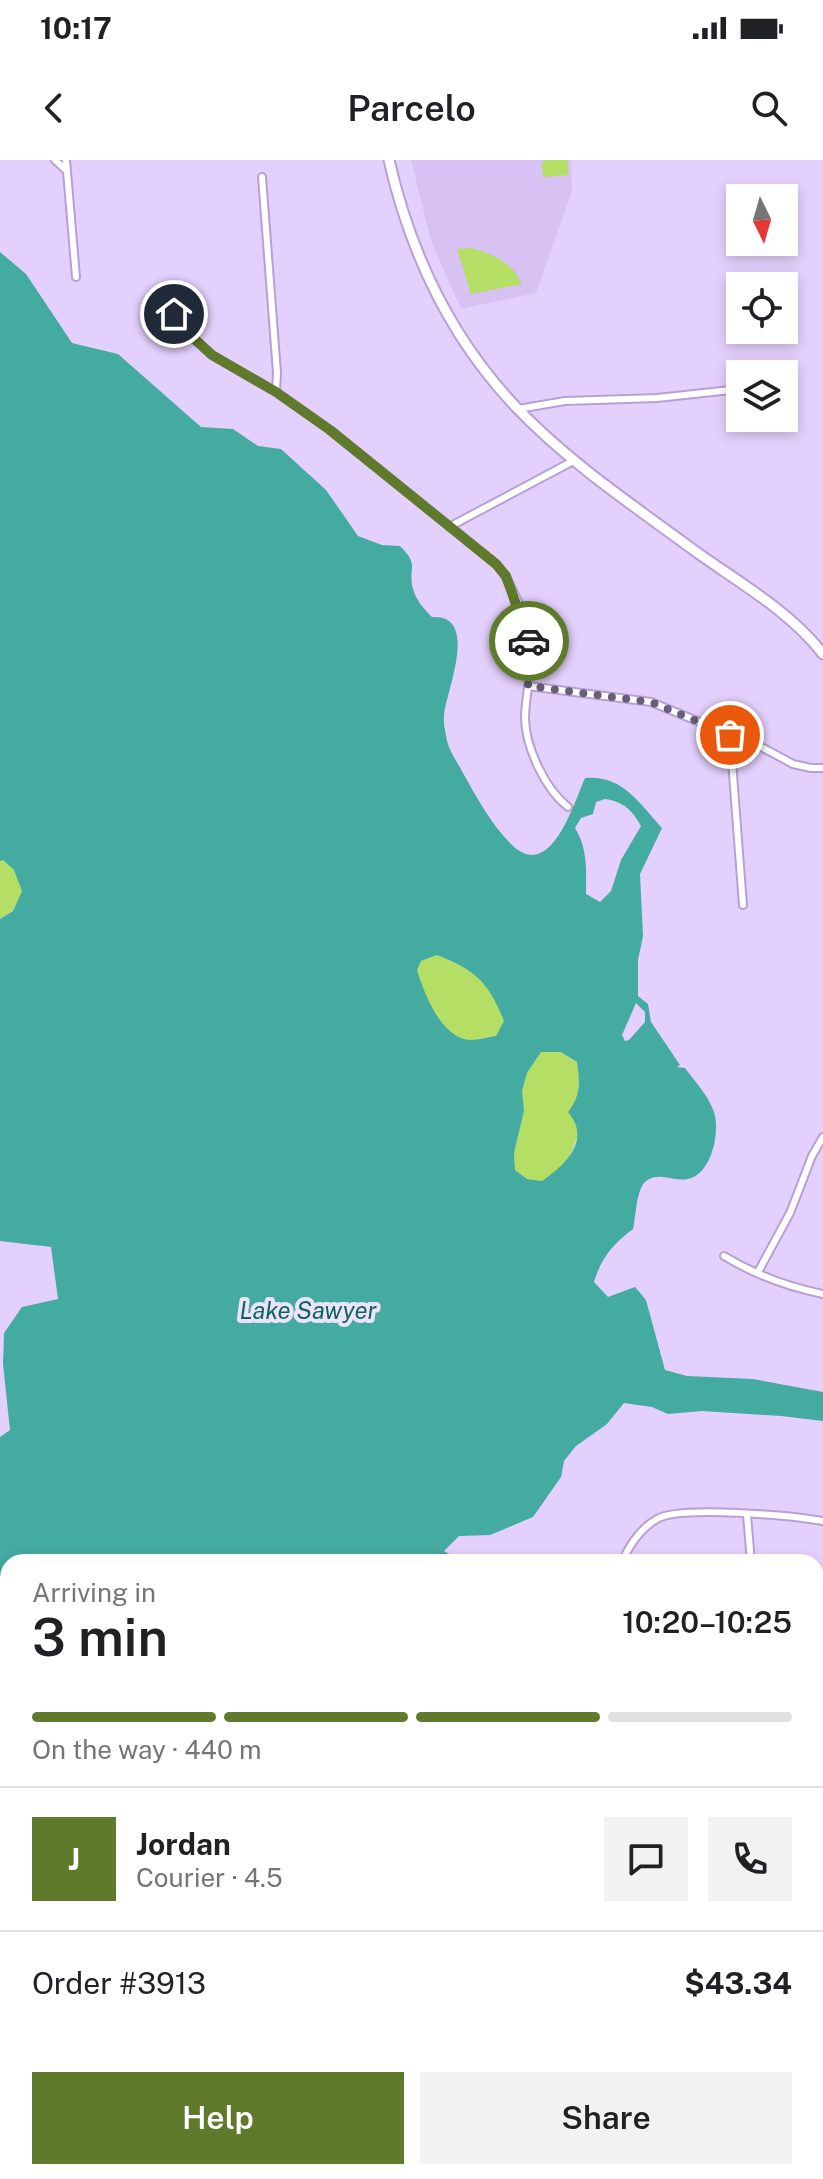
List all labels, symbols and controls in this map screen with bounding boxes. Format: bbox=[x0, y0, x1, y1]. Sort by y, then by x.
text: 10:17 bbox=[40, 10, 112, 46]
icon: back bbox=[32, 86, 76, 130]
icon: search bbox=[747, 86, 791, 130]
text: Parcelo bbox=[347, 87, 476, 129]
north arrow bbox=[726, 184, 798, 256]
map controls bbox=[726, 184, 798, 432]
button: locate bbox=[726, 272, 798, 344]
pin bbox=[140, 280, 208, 348]
icon: home bbox=[152, 292, 196, 336]
button: layers bbox=[726, 360, 798, 432]
courier bbox=[489, 601, 569, 681]
icon: car bbox=[507, 619, 551, 663]
pin bbox=[696, 701, 764, 769]
icon: bag bbox=[708, 713, 752, 757]
water label: Lake Sawyer bbox=[239, 1296, 377, 1324]
text: Arriving in bbox=[32, 1577, 156, 1608]
text: 10:20–10:25 bbox=[622, 1604, 792, 1640]
text: 3 min bbox=[32, 1607, 168, 1668]
text: On the way · 440 m bbox=[32, 1734, 262, 1765]
button: chat bbox=[604, 1817, 688, 1901]
button: phone bbox=[708, 1817, 792, 1901]
text: Jordan bbox=[136, 1826, 231, 1862]
text: J bbox=[68, 1841, 80, 1877]
text: Courier · 4.5 bbox=[136, 1862, 283, 1893]
text: Order #3913 bbox=[32, 1965, 206, 2001]
text: $43.34 bbox=[684, 1965, 792, 2001]
button: Help bbox=[32, 2072, 404, 2164]
button: Share bbox=[420, 2072, 792, 2164]

